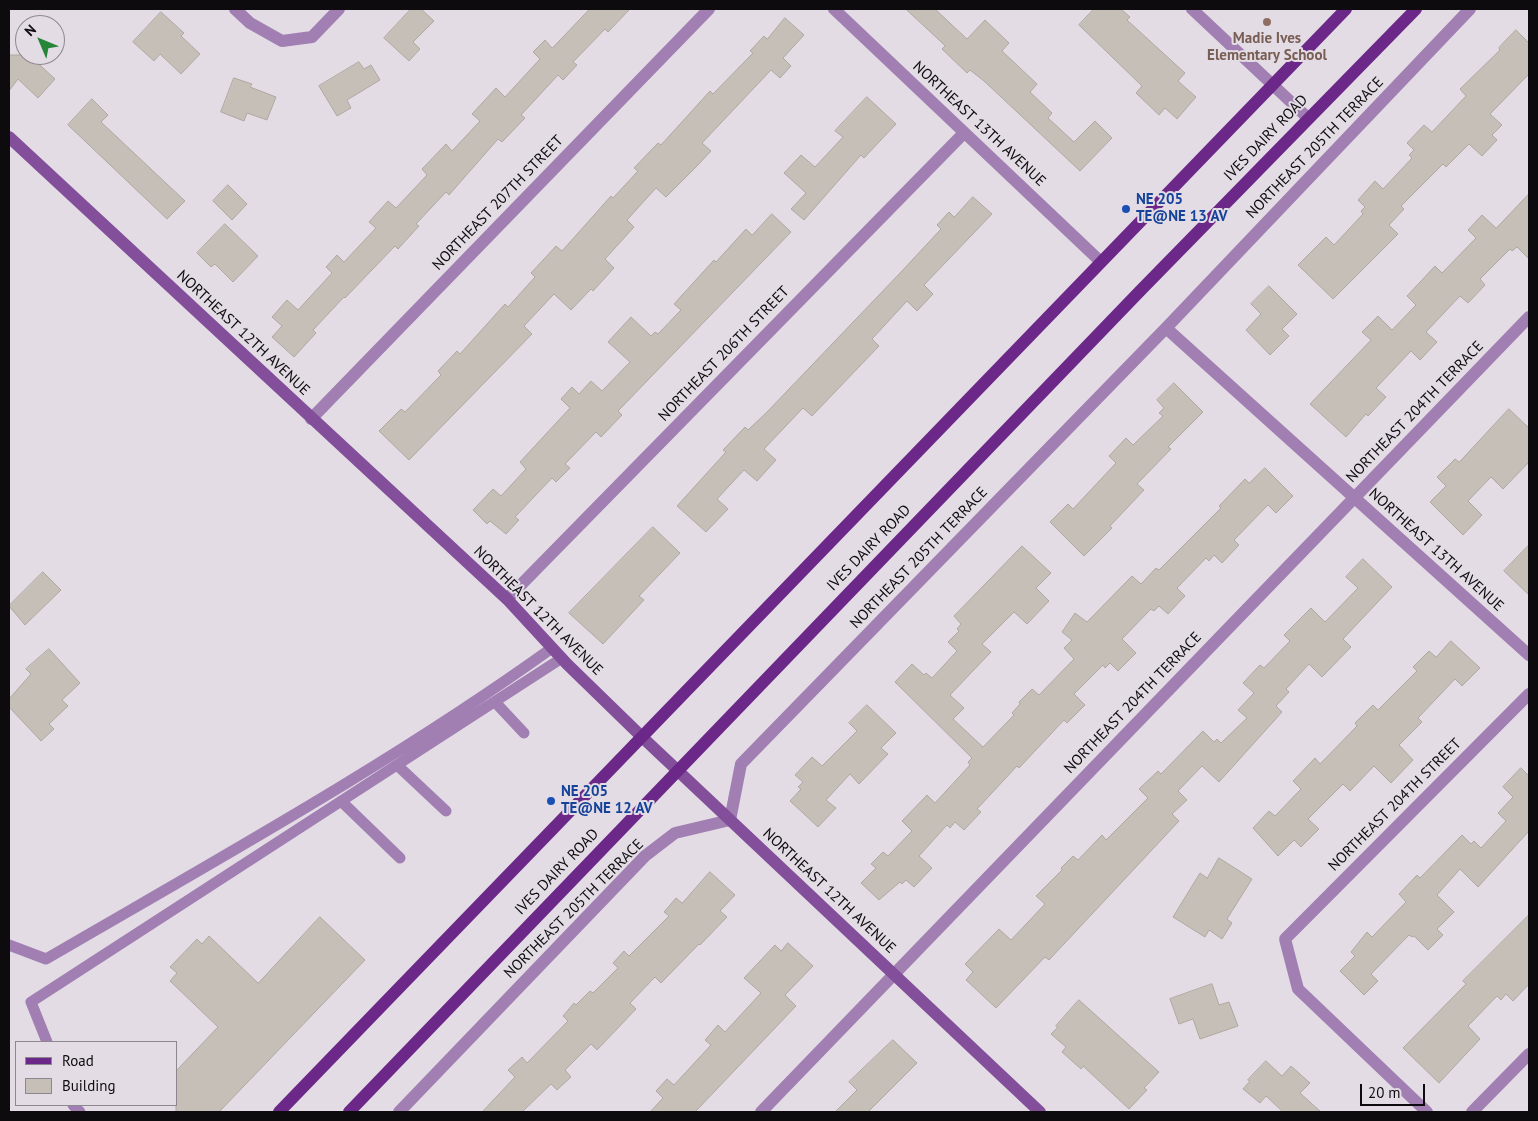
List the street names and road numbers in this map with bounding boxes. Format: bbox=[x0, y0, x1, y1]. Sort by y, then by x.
street label: NORTHEAST 13TH AVENUE bbox=[909, 58, 1049, 190]
street label: NORTHEAST 205TH TERRACE bbox=[1243, 74, 1387, 222]
street label: IVES DAIRY ROAD bbox=[1220, 91, 1312, 185]
street label: NORTHEAST 207TH STREET bbox=[429, 132, 567, 274]
street label: NORTHEAST 12TH AVENUE bbox=[173, 267, 313, 399]
street label: NORTHEAST 206TH STREET bbox=[655, 283, 793, 425]
street label: NORTHEAST 204TH TERRACE bbox=[1343, 338, 1487, 486]
street label: NORTHEAST 205TH TERRACE bbox=[847, 484, 991, 632]
street label: NORTHEAST 13TH AVENUE bbox=[1365, 485, 1507, 615]
street label: IVES DAIRY ROAD bbox=[823, 501, 915, 595]
street label: NORTHEAST 12TH AVENUE bbox=[470, 543, 606, 679]
street label: NORTHEAST 204TH TERRACE bbox=[1061, 629, 1205, 777]
street label: NORTHEAST 204TH STREET bbox=[1325, 735, 1465, 875]
street label: IVES DAIRY ROAD bbox=[511, 825, 603, 919]
street label: NORTHEAST 12TH AVENUE bbox=[759, 825, 899, 957]
street label: NORTHEAST 205TH TERRACE bbox=[501, 836, 647, 982]

